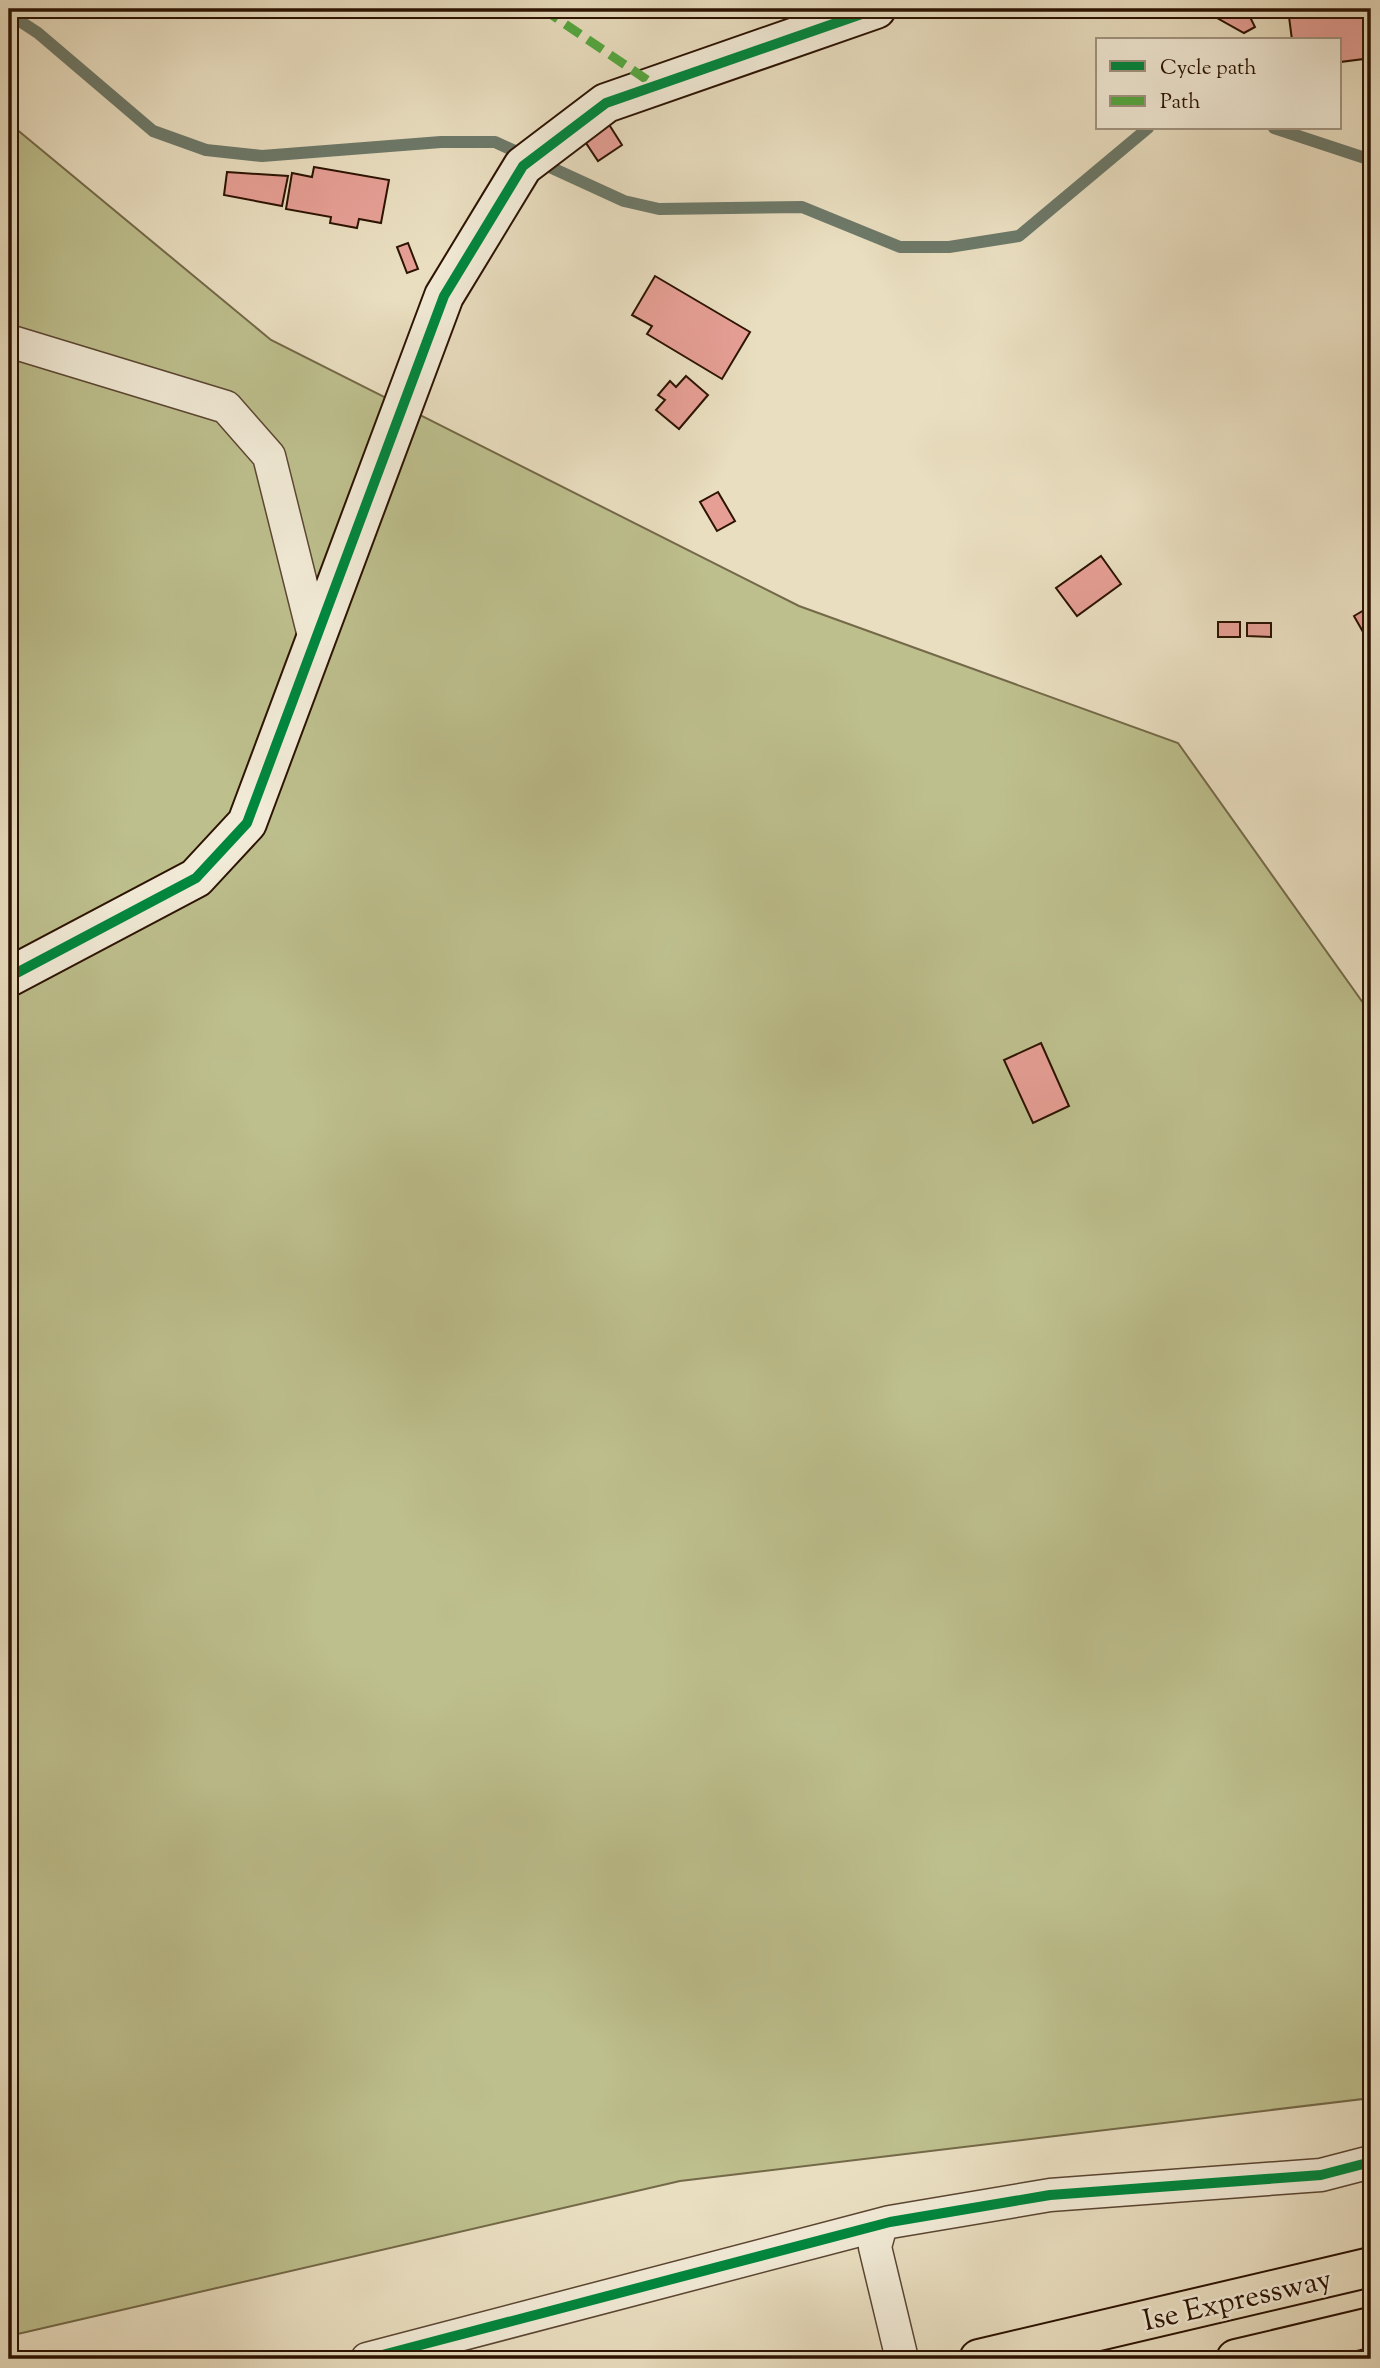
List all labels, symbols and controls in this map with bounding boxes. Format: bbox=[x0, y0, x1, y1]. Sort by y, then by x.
legend bbox=[1096, 38, 1342, 130]
text: Cycle path bbox=[1160, 54, 1257, 84]
text: Path bbox=[1160, 88, 1201, 118]
street label: Ise Expressway bbox=[1139, 2259, 1336, 2344]

